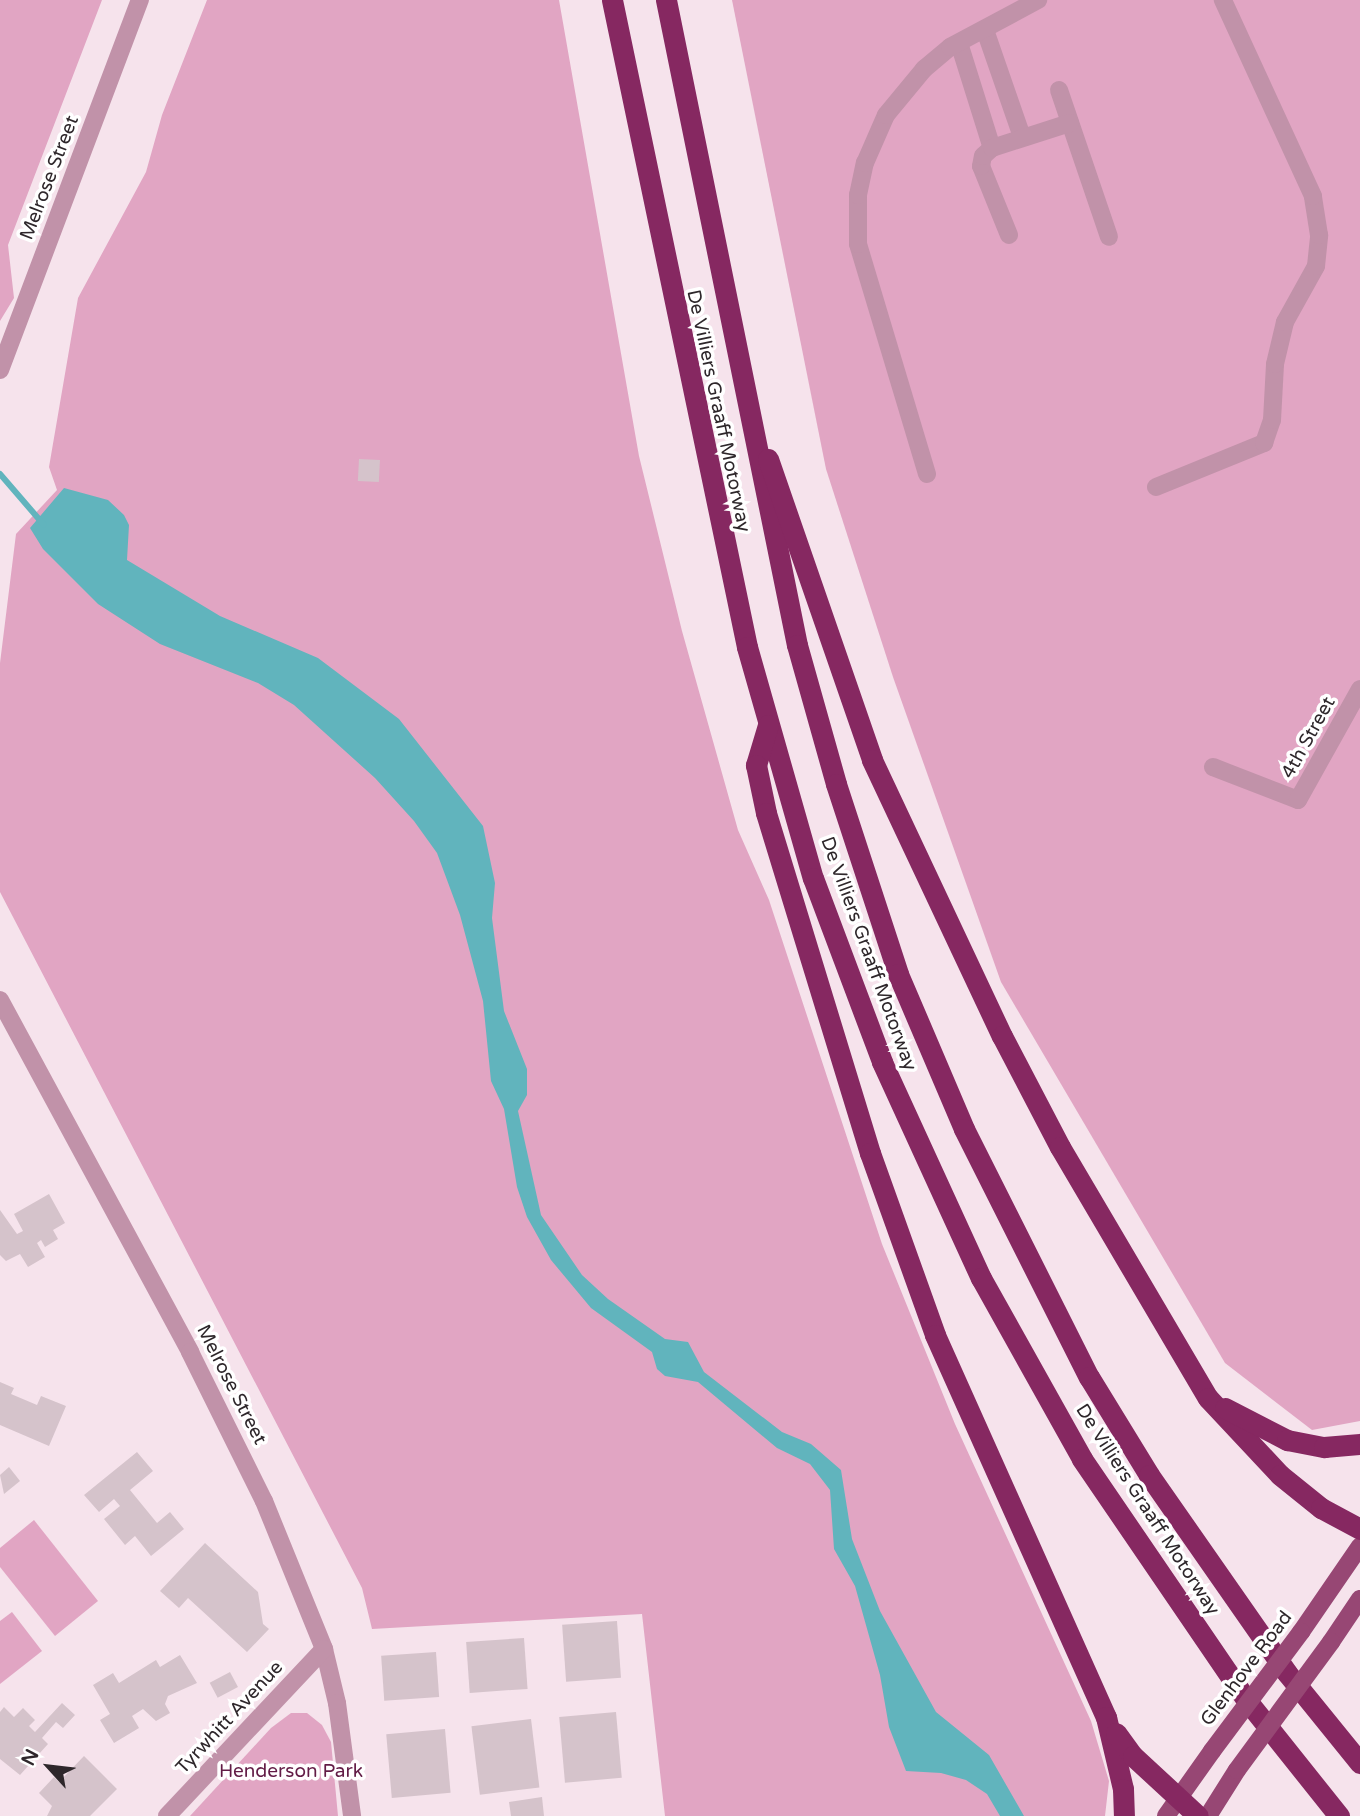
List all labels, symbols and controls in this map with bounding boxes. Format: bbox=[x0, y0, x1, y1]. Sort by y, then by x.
street label: Melrose Street bbox=[16, 113, 84, 243]
street label: De Villiers Graaff Motorway bbox=[681, 288, 755, 534]
street label: 4th Street bbox=[1277, 693, 1341, 783]
street label: De Villiers Graaff Motorway bbox=[815, 834, 921, 1074]
street label: Melrose Street bbox=[191, 1321, 271, 1449]
street label: De Villiers Graaff Motorway bbox=[1070, 1400, 1224, 1620]
street label: Glenhove Road bbox=[1196, 1607, 1298, 1731]
street label: Tyrwhitt Avenue bbox=[172, 1657, 288, 1779]
north arrow bbox=[14, 1732, 84, 1802]
text: N bbox=[17, 1746, 44, 1769]
park label: Henderson Park bbox=[219, 1761, 363, 1783]

